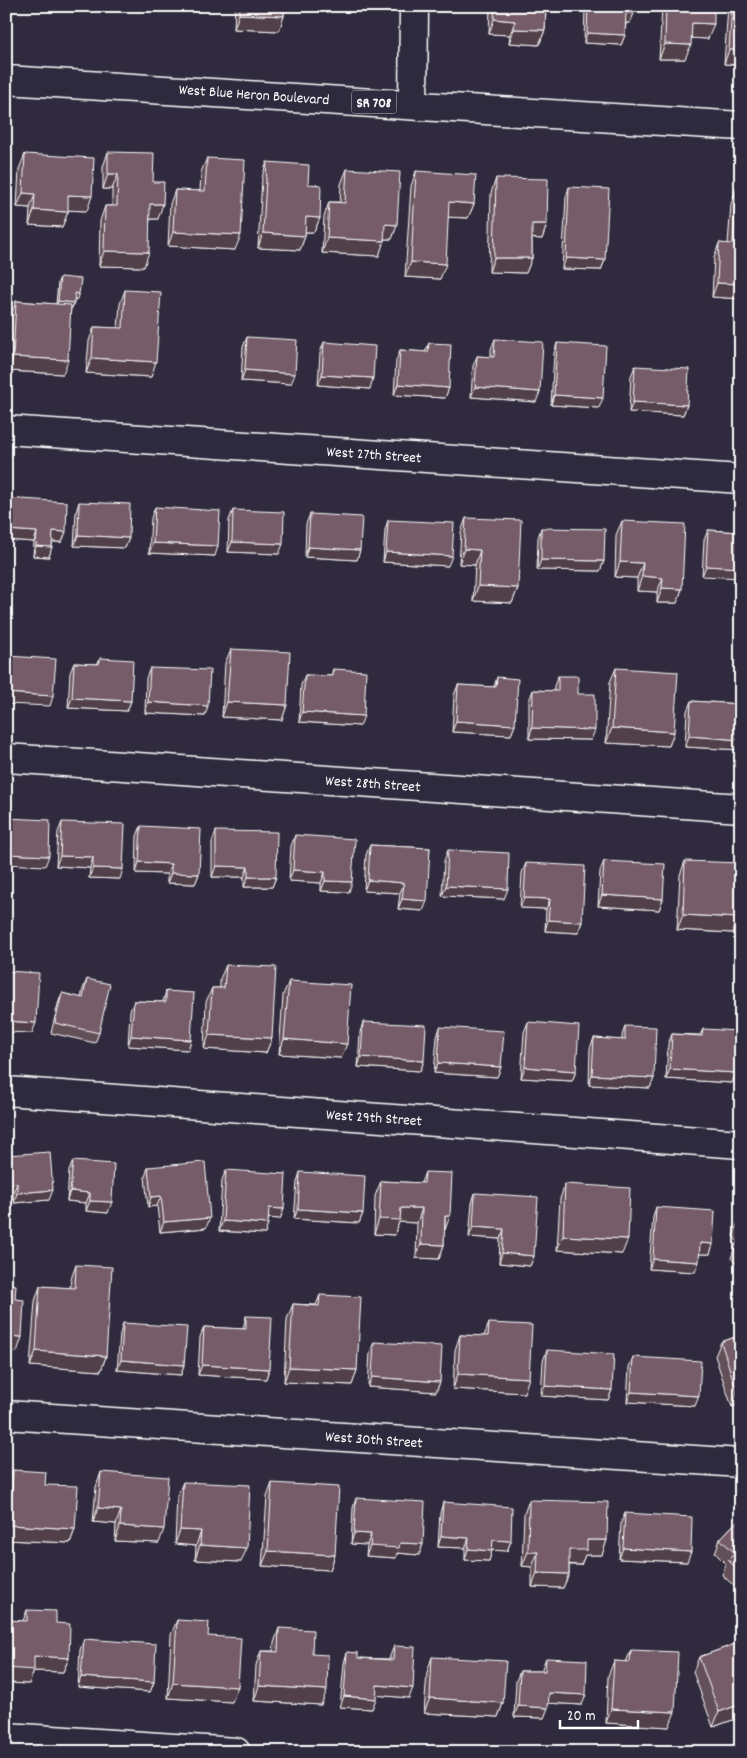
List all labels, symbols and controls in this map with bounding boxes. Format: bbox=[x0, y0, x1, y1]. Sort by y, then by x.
street label: West Blue Heron Boulevard bbox=[178, 80, 330, 112]
road number: SR 708 bbox=[352, 90, 396, 114]
street label: West 27th Street bbox=[326, 442, 423, 470]
street label: West 28th Street bbox=[325, 771, 422, 799]
street label: West 29th Street bbox=[325, 1105, 423, 1133]
street label: West 30th Street bbox=[324, 1427, 424, 1455]
scale bar bbox=[560, 1698, 637, 1730]
text: 20 m bbox=[567, 1706, 595, 1728]

